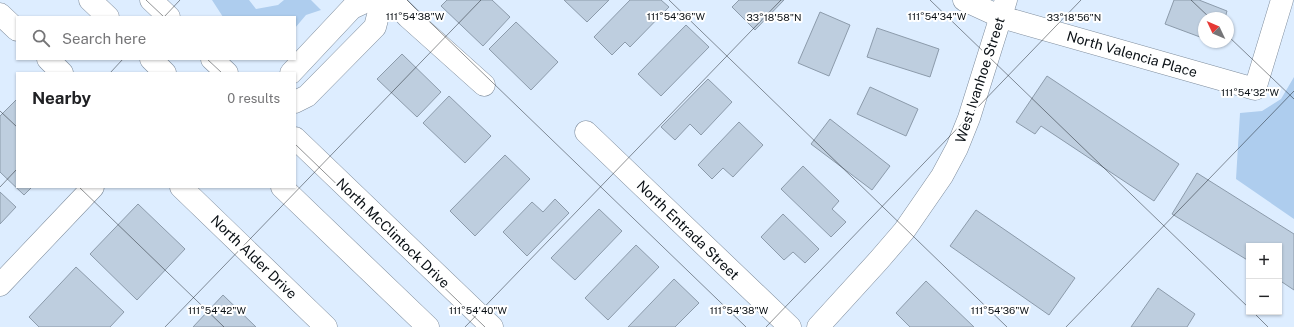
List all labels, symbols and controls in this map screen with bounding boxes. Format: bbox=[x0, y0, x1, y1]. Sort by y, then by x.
text: 111°54'38"W bbox=[386, 10, 445, 22]
text: 111°54'36"W bbox=[647, 10, 706, 22]
text: 111°54'34"W bbox=[908, 10, 967, 22]
text: 33°18'58"N bbox=[747, 11, 801, 23]
text: 33°18'56"N bbox=[1047, 11, 1101, 23]
north arrow bbox=[1198, 12, 1234, 48]
street label: West Ivanhoe Street bbox=[952, 15, 1008, 145]
search box bbox=[16, 16, 296, 60]
icon: search bbox=[30, 27, 52, 49]
street label: North Valencia Place bbox=[1065, 28, 1199, 80]
text: Search here bbox=[62, 30, 146, 47]
text: 111°54'32"W bbox=[1221, 86, 1279, 98]
text: Nearby bbox=[32, 88, 91, 108]
text: 0 results bbox=[227, 91, 280, 106]
street label: North McClintock Drive bbox=[333, 175, 453, 291]
street label: North Entrada Street bbox=[634, 177, 742, 283]
street label: North Alder Drive bbox=[208, 212, 300, 302]
map controls bbox=[1246, 243, 1282, 315]
button: + bbox=[1246, 243, 1282, 279]
button: − bbox=[1246, 279, 1282, 315]
text: 111°54'42"W bbox=[188, 304, 246, 316]
text: 111°54'40"W bbox=[449, 304, 508, 316]
text: 111°54'38"W bbox=[710, 304, 769, 316]
text: 111°54'36"W bbox=[971, 304, 1030, 316]

